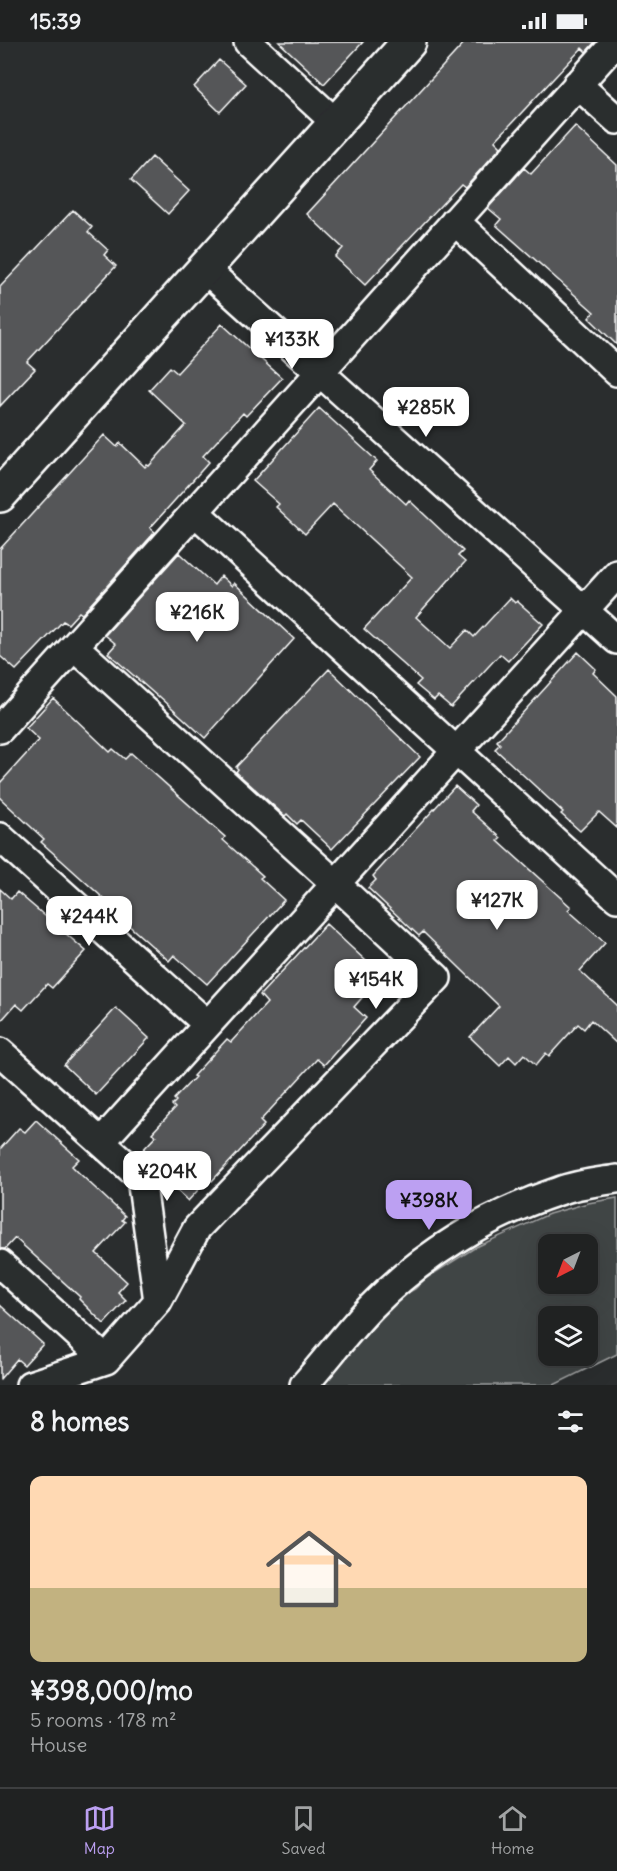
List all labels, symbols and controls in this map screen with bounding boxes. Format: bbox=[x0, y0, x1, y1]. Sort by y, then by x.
text: 15:39 bbox=[30, 7, 82, 35]
pin: ¥133K bbox=[250, 319, 334, 370]
text: ¥133K bbox=[265, 326, 319, 351]
pin: ¥285K bbox=[384, 387, 468, 438]
text: ¥285K bbox=[397, 394, 455, 419]
pin: ¥216K bbox=[155, 592, 239, 643]
text: ¥216K bbox=[170, 599, 224, 624]
pin: ¥127K bbox=[455, 880, 539, 931]
text: ¥127K bbox=[471, 887, 523, 912]
pin: ¥244K bbox=[47, 896, 131, 947]
text: ¥244K bbox=[60, 903, 118, 928]
pin: ¥154K bbox=[334, 959, 418, 1010]
text: ¥154K bbox=[348, 966, 404, 991]
pin: ¥204K bbox=[125, 1151, 209, 1202]
text: ¥204K bbox=[137, 1158, 197, 1183]
pin: ¥398K bbox=[387, 1180, 471, 1231]
text: ¥398K bbox=[400, 1187, 458, 1212]
north arrow bbox=[538, 1234, 598, 1294]
map controls bbox=[538, 1234, 598, 1366]
button: layers bbox=[538, 1306, 598, 1366]
text: 8 homes bbox=[30, 1405, 129, 1438]
icon: filters bbox=[554, 1405, 587, 1438]
icon: home bbox=[255, 1515, 363, 1623]
text: ¥398,000/mo bbox=[30, 1674, 193, 1707]
text: 5 rooms · 178 m² bbox=[30, 1707, 176, 1732]
text: House bbox=[30, 1732, 87, 1757]
tab: Map bbox=[83, 1802, 116, 1858]
tab: Saved bbox=[282, 1802, 325, 1858]
tab: Home bbox=[491, 1802, 534, 1858]

